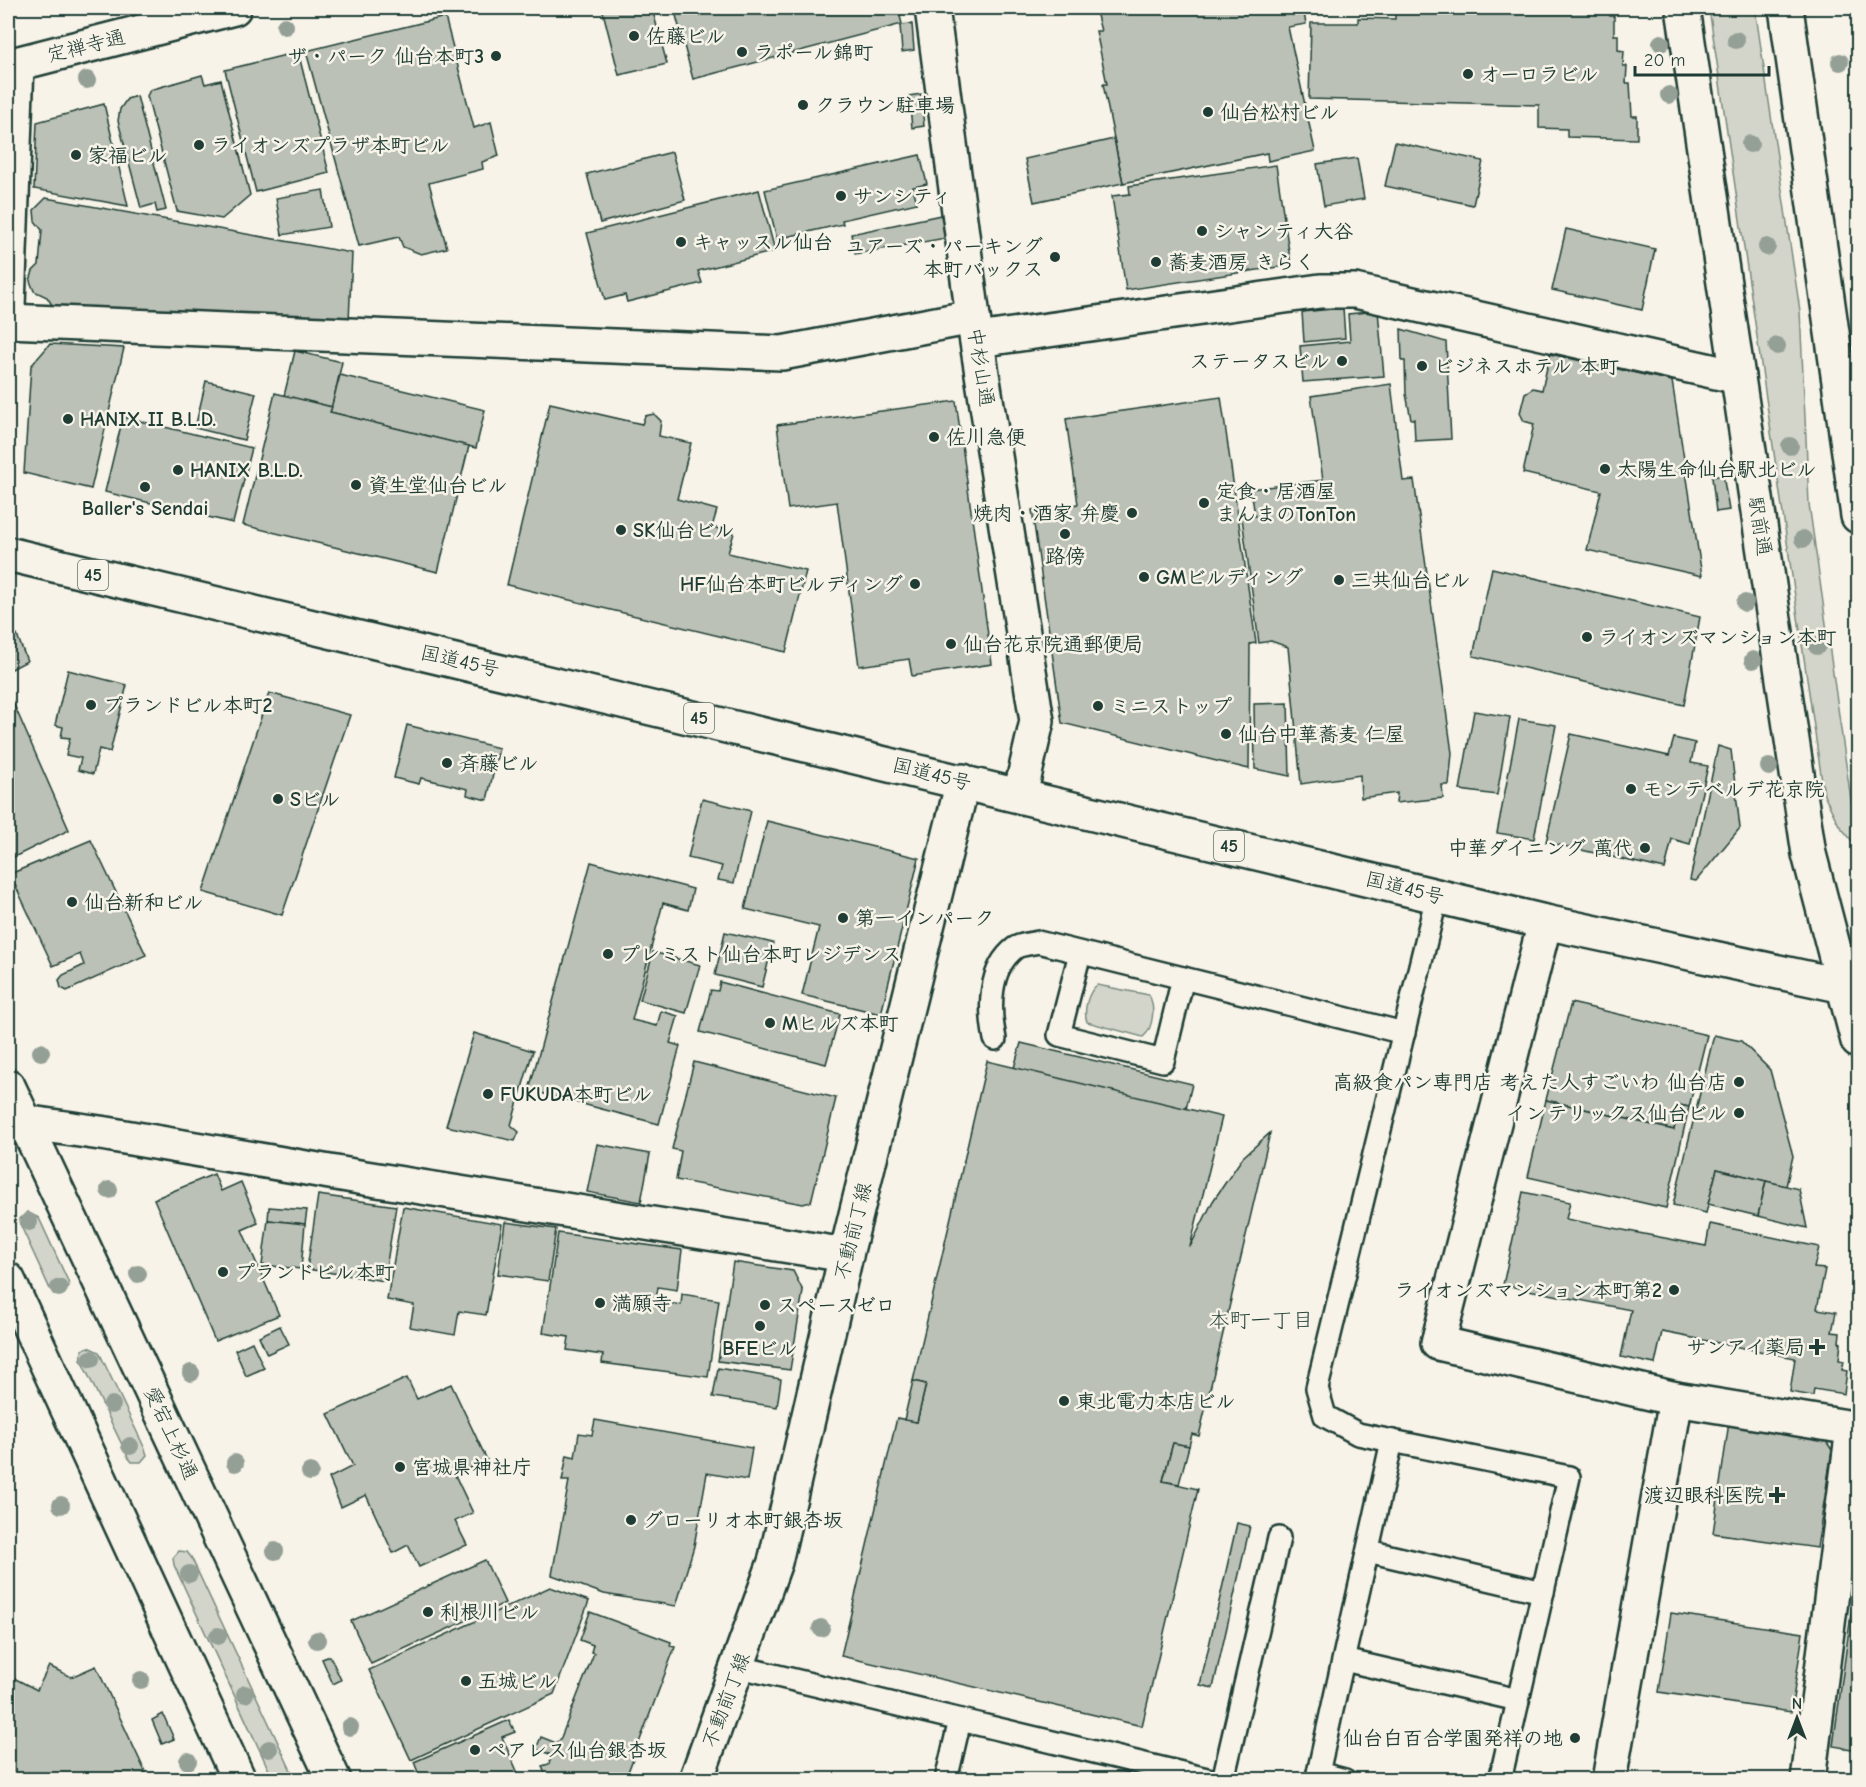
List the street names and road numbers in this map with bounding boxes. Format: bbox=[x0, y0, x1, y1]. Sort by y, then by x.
street label: 定禅寺通 bbox=[44, 25, 128, 67]
street label: 中杉山通 bbox=[963, 326, 999, 408]
street label: 駅前通 bbox=[1744, 495, 1776, 557]
road number: 45 bbox=[78, 560, 108, 590]
street label: 国道45号 bbox=[418, 641, 502, 681]
road number: 45 bbox=[684, 703, 714, 733]
street label: 国道45号 bbox=[890, 753, 974, 795]
road number: 45 bbox=[1214, 831, 1244, 861]
street label: 国道45号 bbox=[1363, 867, 1447, 909]
street label: 不動前丁線 bbox=[830, 1180, 876, 1282]
street label: 愛宕上杉通 bbox=[139, 1383, 203, 1483]
street label: 不動前丁線 bbox=[697, 1649, 755, 1751]

